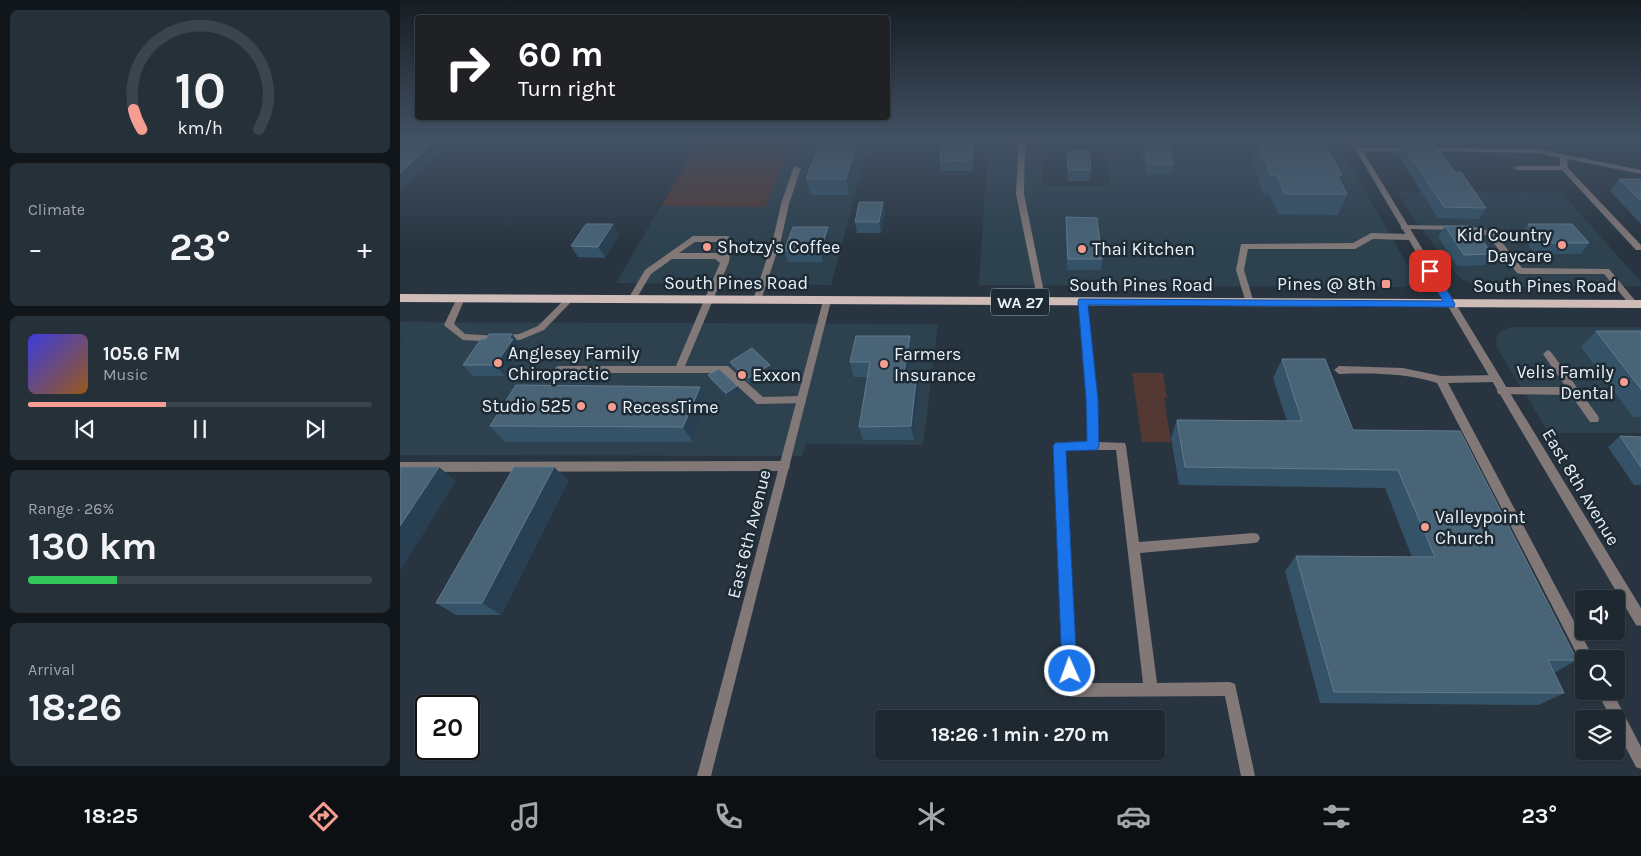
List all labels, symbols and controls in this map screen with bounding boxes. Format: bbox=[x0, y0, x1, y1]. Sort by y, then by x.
text: 60 m bbox=[518, 34, 603, 75]
icon: right bbox=[435, 35, 500, 100]
text: 10 bbox=[174, 60, 226, 121]
text: Turn right bbox=[518, 76, 616, 102]
text: km/h bbox=[177, 118, 223, 139]
text: Climate bbox=[28, 200, 85, 219]
place label: Kid Country Daycare bbox=[1456, 224, 1553, 267]
text: 23° bbox=[169, 225, 231, 270]
text: − bbox=[28, 232, 43, 265]
text: + bbox=[357, 232, 372, 265]
place label: Shotzy's Coffee bbox=[717, 236, 840, 258]
place label: Thai Kitchen bbox=[1092, 238, 1195, 260]
marker: Kid Country Daycare bbox=[1556, 239, 1568, 251]
marker: Shotzy's Coffee bbox=[701, 241, 713, 253]
marker: Thai Kitchen bbox=[1076, 243, 1088, 255]
pin bbox=[1409, 250, 1451, 292]
icon: arrive bbox=[1416, 257, 1444, 285]
street label: South Pines Road bbox=[664, 272, 808, 294]
place label: Pines @ 8th bbox=[1277, 273, 1376, 295]
street label: South Pines Road bbox=[1069, 274, 1213, 296]
street label: South Pines Road bbox=[1473, 275, 1617, 297]
marker: Pines @ 8th bbox=[1380, 278, 1392, 290]
road number: WA 27 bbox=[991, 288, 1049, 316]
place label: Anglesey Family Chiropractic bbox=[508, 342, 640, 385]
text: 105.6 FM bbox=[103, 343, 180, 365]
place label: Farmers Insurance bbox=[894, 343, 976, 386]
marker: Anglesey Family Chiropractic bbox=[492, 357, 504, 369]
marker: Farmers Insurance bbox=[878, 358, 890, 370]
place label: Velis Family Dental bbox=[1517, 361, 1615, 404]
place label: Exxon bbox=[752, 364, 801, 386]
text: Music bbox=[103, 365, 148, 384]
marker: Exxon bbox=[736, 369, 748, 381]
marker: Velis Family Dental bbox=[1618, 376, 1630, 388]
place label: Studio 525 bbox=[482, 395, 571, 417]
place label: RecessTime bbox=[622, 396, 719, 418]
marker: Studio 525 bbox=[575, 400, 587, 412]
marker: RecessTime bbox=[606, 401, 618, 413]
icon: previous bbox=[71, 415, 99, 443]
icon: pause bbox=[186, 415, 214, 443]
icon: next bbox=[301, 415, 329, 443]
street label: East 8th Avenue bbox=[1537, 424, 1625, 550]
street label: East 6th Avenue bbox=[722, 467, 776, 601]
text: Range · 26% bbox=[28, 499, 114, 518]
place label: Valleypoint Church bbox=[1435, 506, 1526, 549]
marker: Valleypoint Church bbox=[1419, 521, 1431, 533]
text: 130 km bbox=[28, 524, 157, 569]
map controls bbox=[1575, 590, 1625, 760]
button: sound bbox=[1575, 590, 1625, 640]
position arrow bbox=[1043, 644, 1095, 696]
button: search bbox=[1575, 650, 1625, 700]
text: Arrival bbox=[28, 660, 75, 679]
text: 18:26 bbox=[28, 685, 122, 730]
speed limit sign: 20 bbox=[415, 695, 480, 760]
button: layers bbox=[1575, 710, 1625, 760]
text: 18:26 · 1 min · 270 m bbox=[931, 724, 1109, 746]
icon: directions bbox=[306, 799, 341, 834]
icon: music bbox=[508, 799, 543, 834]
icon: phone bbox=[711, 799, 746, 834]
icon: climate bbox=[914, 799, 949, 834]
icon: car bbox=[1116, 799, 1151, 834]
icon: filters bbox=[1319, 799, 1354, 834]
text: 18:25 bbox=[84, 803, 138, 829]
text: 23° bbox=[1522, 803, 1557, 829]

